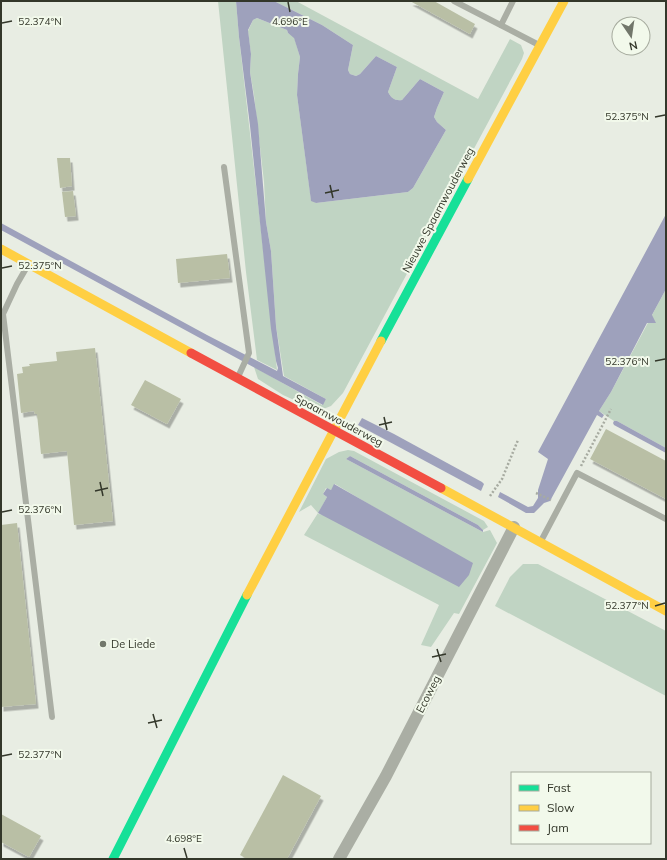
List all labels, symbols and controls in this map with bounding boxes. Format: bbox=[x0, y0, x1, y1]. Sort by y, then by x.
text: 52.374°N bbox=[18, 15, 62, 28]
text: 4.696°E bbox=[272, 15, 308, 28]
north arrow bbox=[611, 16, 651, 56]
text: N bbox=[628, 38, 639, 53]
text: 52.375°N bbox=[605, 110, 649, 123]
street label: Nieuwe Spaarnwouderweg bbox=[399, 145, 477, 275]
text: 52.375°N bbox=[18, 259, 62, 272]
text: 52.376°N bbox=[605, 355, 649, 368]
street label: Spaarnwouderweg bbox=[292, 391, 386, 449]
text: 52.376°N bbox=[18, 503, 62, 516]
text: 52.377°N bbox=[605, 599, 649, 612]
place label: De Liede bbox=[111, 637, 155, 651]
marker: De Liede bbox=[98, 639, 108, 649]
street label: Ecoweg bbox=[413, 673, 443, 715]
text: 52.377°N bbox=[18, 748, 62, 761]
legend bbox=[511, 772, 651, 844]
text: Fast bbox=[547, 780, 571, 795]
text: Slow bbox=[547, 800, 575, 815]
text: Jam bbox=[547, 820, 569, 835]
text: 4.698°E bbox=[166, 832, 202, 845]

